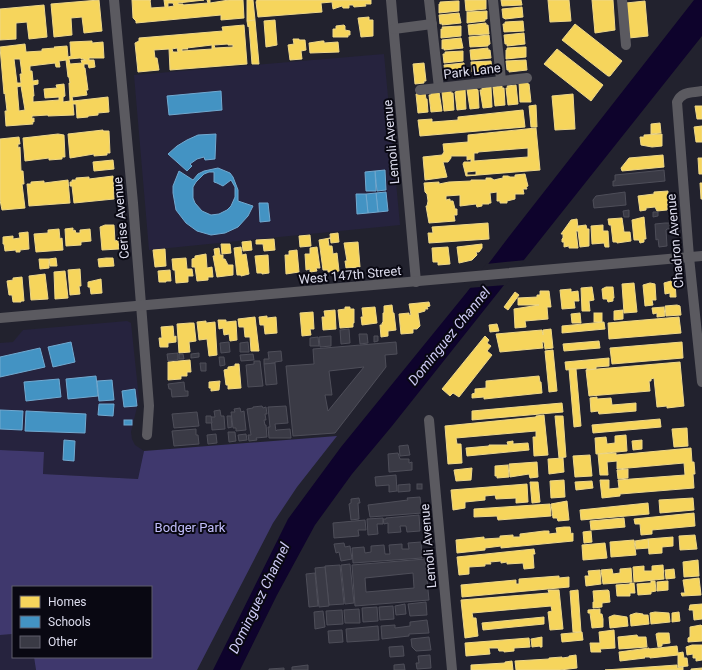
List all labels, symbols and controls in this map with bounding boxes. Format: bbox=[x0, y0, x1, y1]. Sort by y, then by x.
street label: Park Lane bbox=[443, 60, 502, 82]
street label: Lemoli Avenue bbox=[380, 99, 402, 185]
street label: Cerise Avenue bbox=[110, 176, 132, 260]
street label: Chadron Avenue bbox=[663, 193, 687, 289]
street label: West 147th Street bbox=[298, 263, 402, 287]
water label: Dominguez Channel bbox=[405, 283, 494, 388]
street label: Lemoli Avenue bbox=[417, 503, 439, 589]
park label: Bodger Park bbox=[155, 520, 226, 535]
water label: Dominguez Channel bbox=[225, 539, 293, 656]
legend bbox=[12, 586, 152, 658]
text: Homes bbox=[48, 595, 86, 609]
text: Schools bbox=[48, 615, 91, 629]
text: Other bbox=[48, 635, 77, 649]

